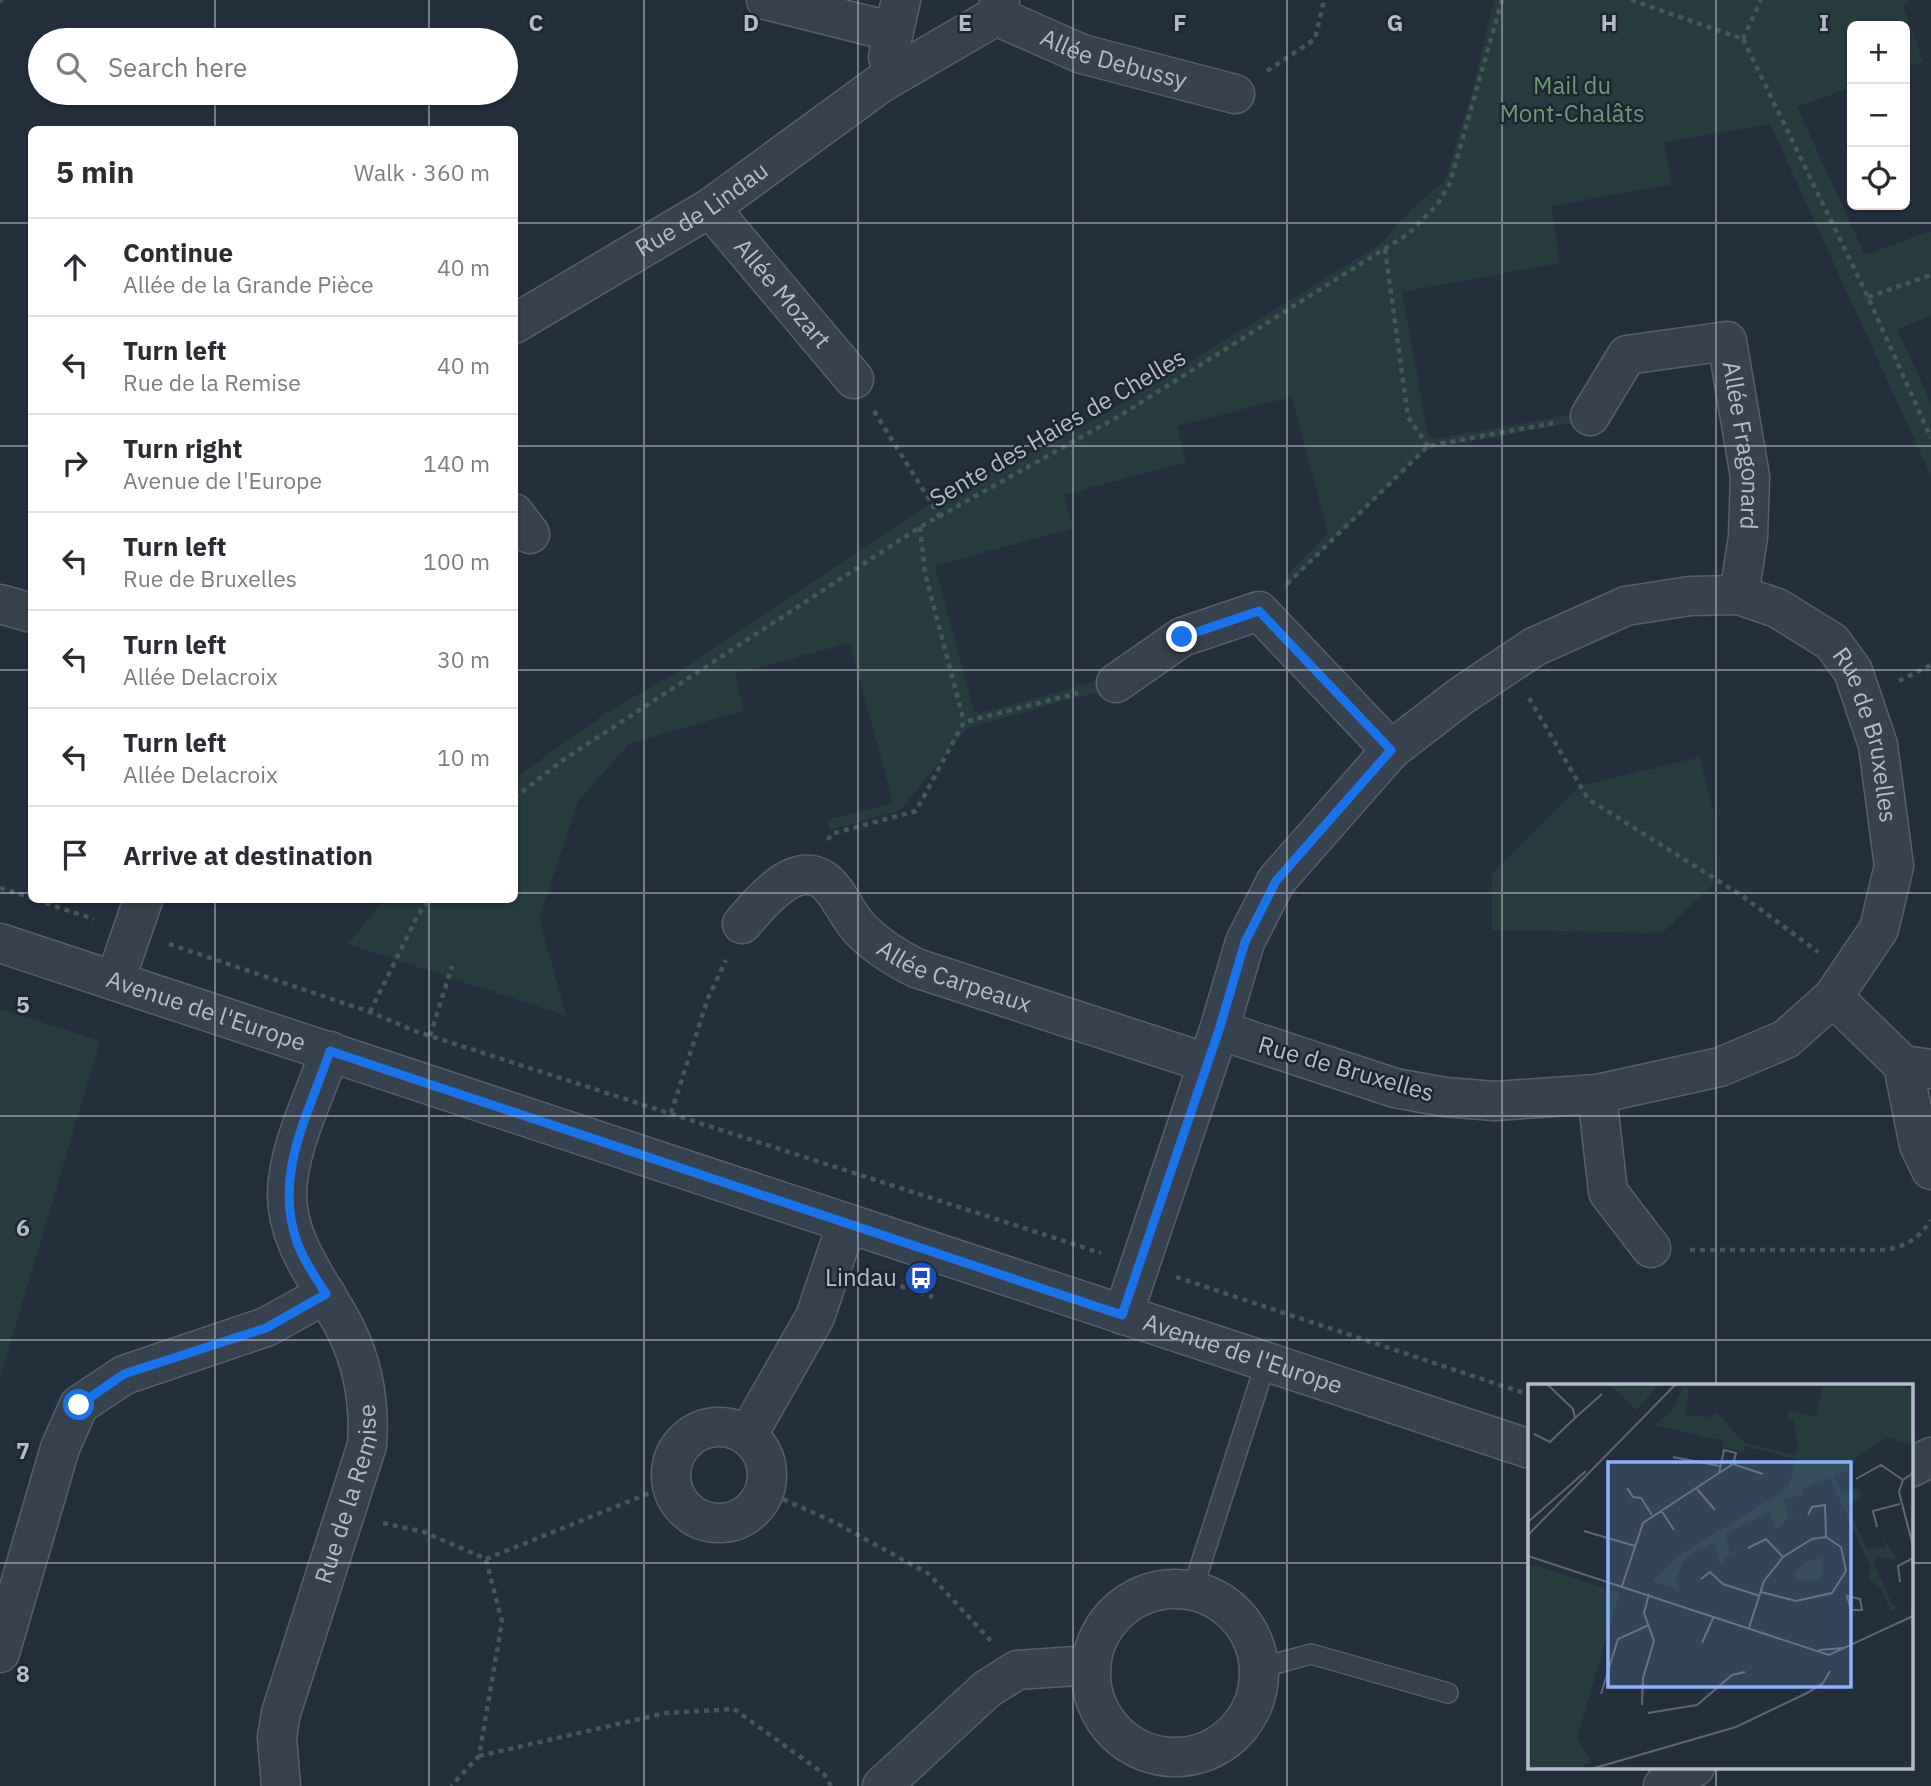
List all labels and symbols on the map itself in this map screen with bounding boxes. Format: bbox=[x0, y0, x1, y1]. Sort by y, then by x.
text: C bbox=[529, 7, 544, 37]
text: D bbox=[743, 7, 759, 37]
text: E bbox=[958, 7, 972, 37]
text: F bbox=[1173, 7, 1187, 37]
text: G bbox=[1387, 7, 1403, 37]
text: H bbox=[1601, 7, 1617, 37]
text: I bbox=[1819, 7, 1829, 37]
street label: Allée Debussy bbox=[1036, 21, 1191, 96]
park label: Mail du Mont-Chalâts bbox=[1499, 69, 1645, 129]
street label: Rue de Lindau bbox=[629, 154, 774, 264]
street label: Allée Mozart bbox=[727, 231, 838, 355]
street label: Sente des Haies de Chelles bbox=[924, 341, 1191, 514]
street label: Allée Fragonard bbox=[1716, 359, 1767, 530]
route end bbox=[1166, 621, 1197, 652]
street label: Rue de Bruxelles bbox=[1826, 640, 1905, 824]
street label: Allée Carpeaux bbox=[871, 932, 1035, 1020]
street label: Avenue de l'Europe bbox=[103, 962, 310, 1058]
text: 5 bbox=[16, 989, 30, 1019]
street label: Rue de Bruxelles bbox=[1255, 1028, 1438, 1108]
text: 6 bbox=[16, 1212, 30, 1242]
bus stop icon: Lindau bbox=[902, 1259, 940, 1297]
place label: Lindau bbox=[825, 1261, 897, 1293]
street label: Avenue de l'Europe bbox=[1139, 1305, 1347, 1401]
inset map bbox=[1528, 1384, 1913, 1768]
route start bbox=[63, 1389, 94, 1420]
street label: Rue de la Remise bbox=[307, 1403, 384, 1587]
text: 7 bbox=[16, 1435, 30, 1465]
text: 8 bbox=[16, 1658, 30, 1688]

